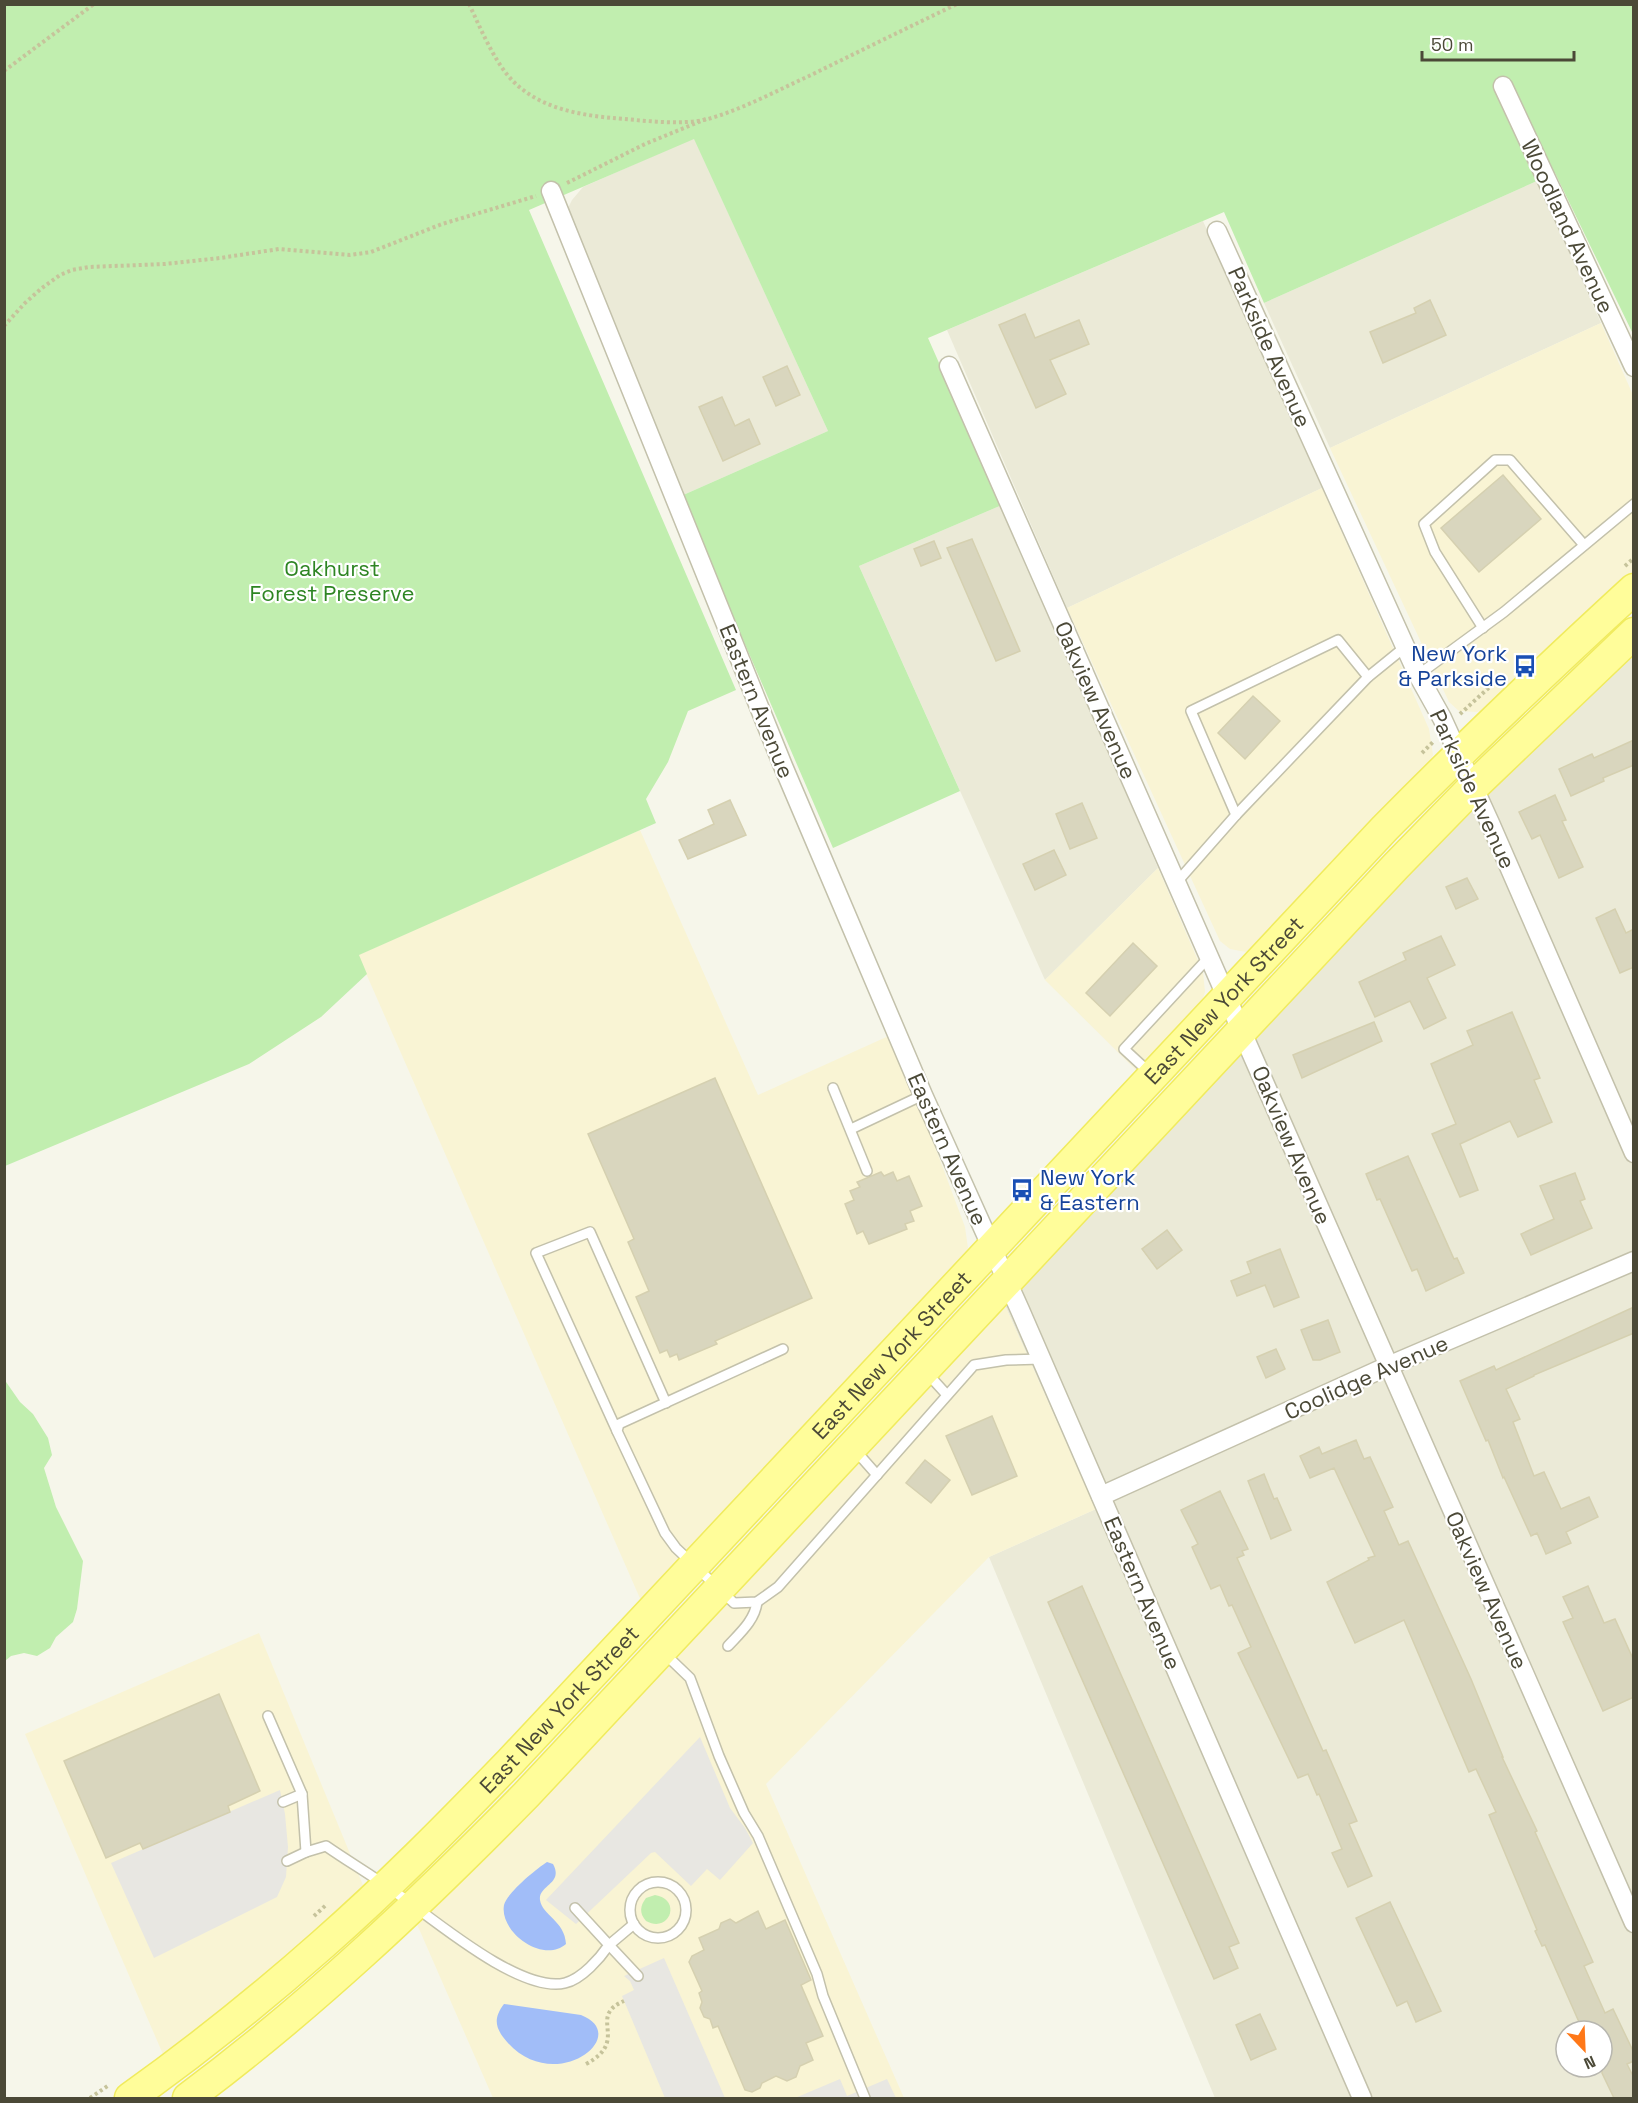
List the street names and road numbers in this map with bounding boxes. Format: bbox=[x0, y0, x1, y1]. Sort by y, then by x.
street label: Woodland Avenue bbox=[1515, 134, 1621, 318]
street label: Parkside Avenue bbox=[1222, 262, 1318, 432]
street label: Oakview Avenue bbox=[1049, 617, 1143, 783]
street label: Eastern Avenue bbox=[713, 620, 801, 782]
street label: Parkside Avenue bbox=[1424, 705, 1522, 873]
street label: East New York Street bbox=[1138, 910, 1309, 1090]
street label: Oakview Avenue bbox=[1246, 1061, 1338, 1229]
street label: Eastern Avenue bbox=[902, 1068, 994, 1230]
street label: East New York Street bbox=[806, 1265, 977, 1445]
street label: Coolidge Avenue bbox=[1280, 1328, 1452, 1426]
street label: Oakview Avenue bbox=[1440, 1507, 1534, 1673]
street label: Eastern Avenue bbox=[1098, 1512, 1188, 1674]
street label: East New York Street bbox=[473, 1619, 645, 1799]

